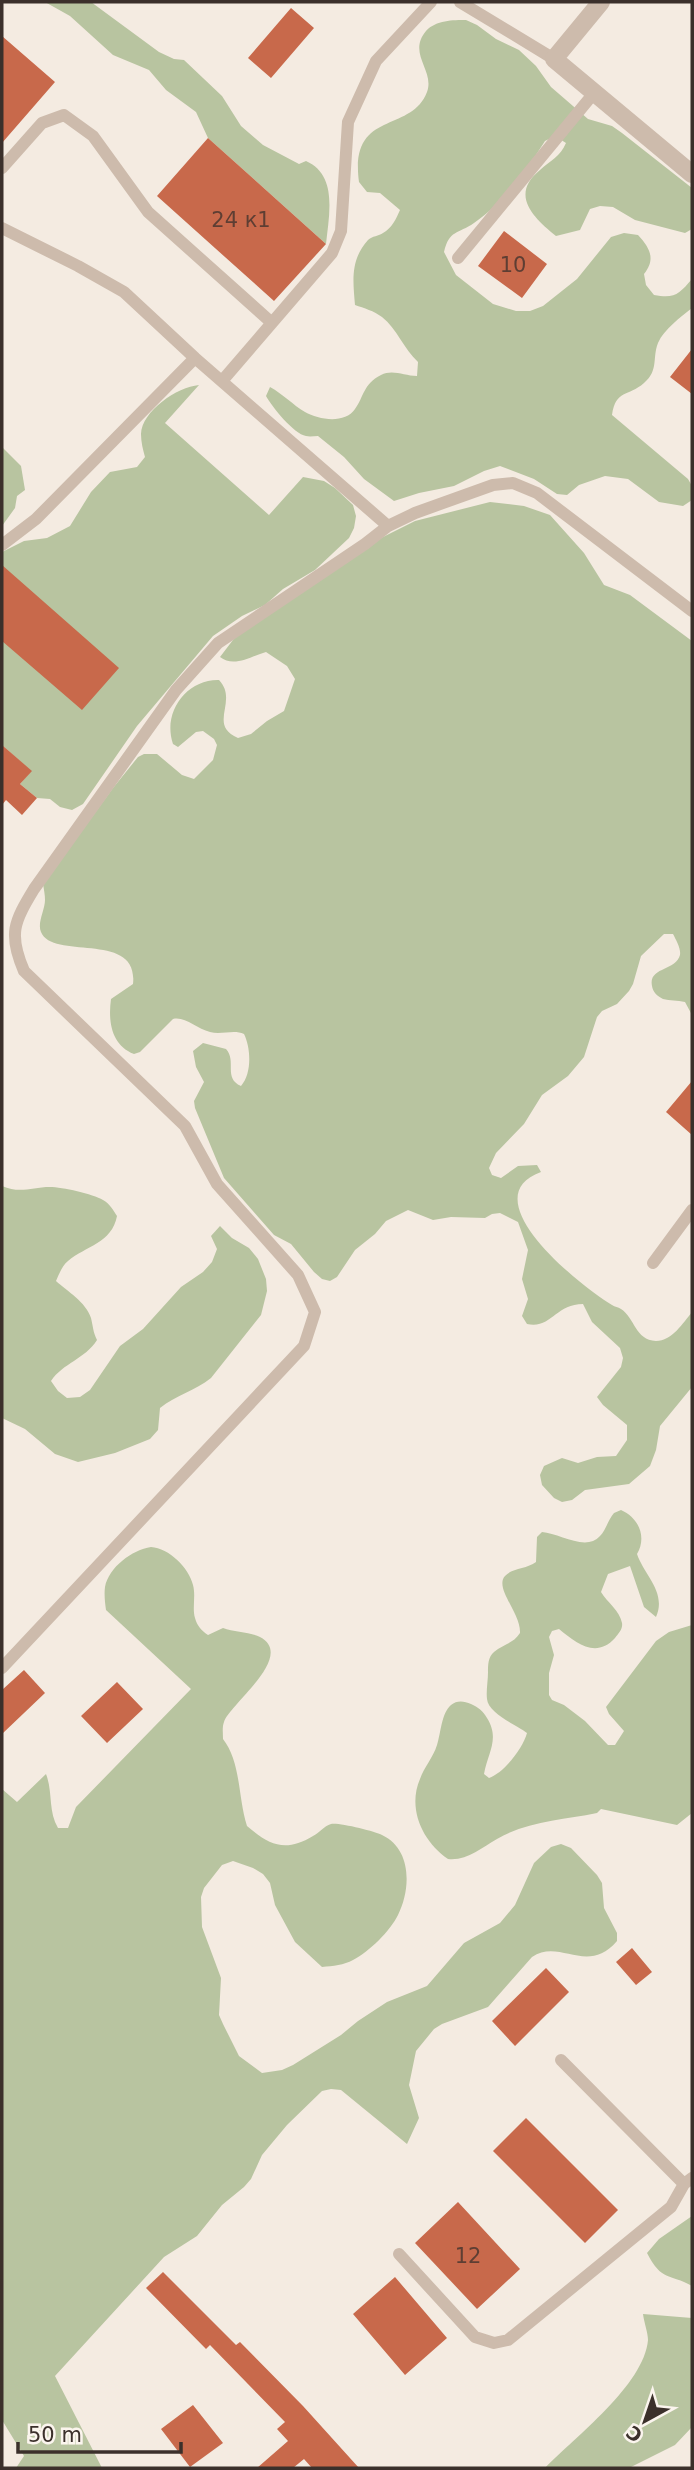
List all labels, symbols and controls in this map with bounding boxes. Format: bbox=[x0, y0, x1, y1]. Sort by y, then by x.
house number: 24 к1 bbox=[211, 208, 271, 232]
house number: 10 bbox=[500, 253, 526, 277]
house number: 12 bbox=[455, 2244, 481, 2268]
north arrow bbox=[610, 2386, 680, 2456]
scale bar bbox=[18, 2410, 180, 2454]
text: С bbox=[622, 2421, 646, 2447]
text: 50 m bbox=[28, 2423, 82, 2447]

